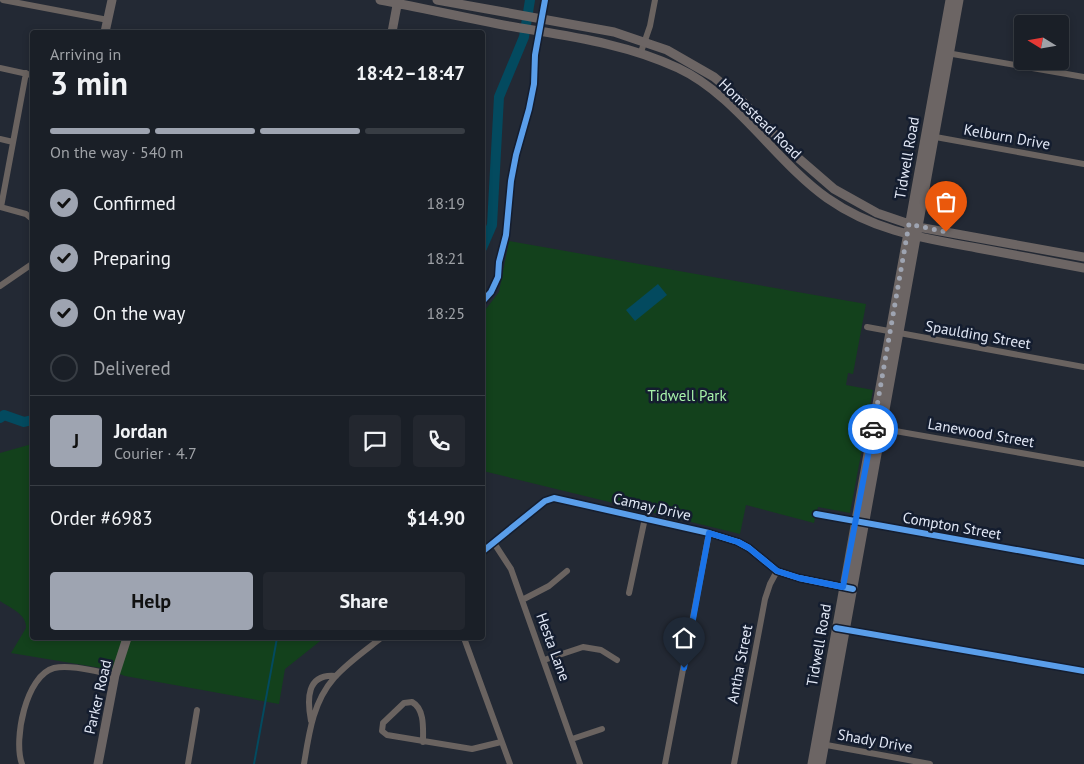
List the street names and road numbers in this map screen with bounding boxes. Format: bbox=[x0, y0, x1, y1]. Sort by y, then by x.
street label: Homestead Road bbox=[715, 74, 806, 163]
street label: Tidwell Road bbox=[890, 115, 923, 201]
street label: Kelburn Drive bbox=[962, 120, 1052, 153]
street label: Spaulding Street bbox=[924, 316, 1032, 353]
street label: Lanewood Street bbox=[926, 414, 1036, 451]
street label: Camay Drive bbox=[611, 488, 693, 525]
street label: Compton Street bbox=[901, 507, 1003, 544]
street label: Tidwell Road bbox=[802, 602, 835, 688]
street label: Hesta Lane bbox=[532, 610, 575, 684]
street label: Antha Street bbox=[723, 623, 756, 705]
street label: Parker Road bbox=[80, 658, 115, 736]
street label: Shady Drive bbox=[836, 725, 914, 756]

